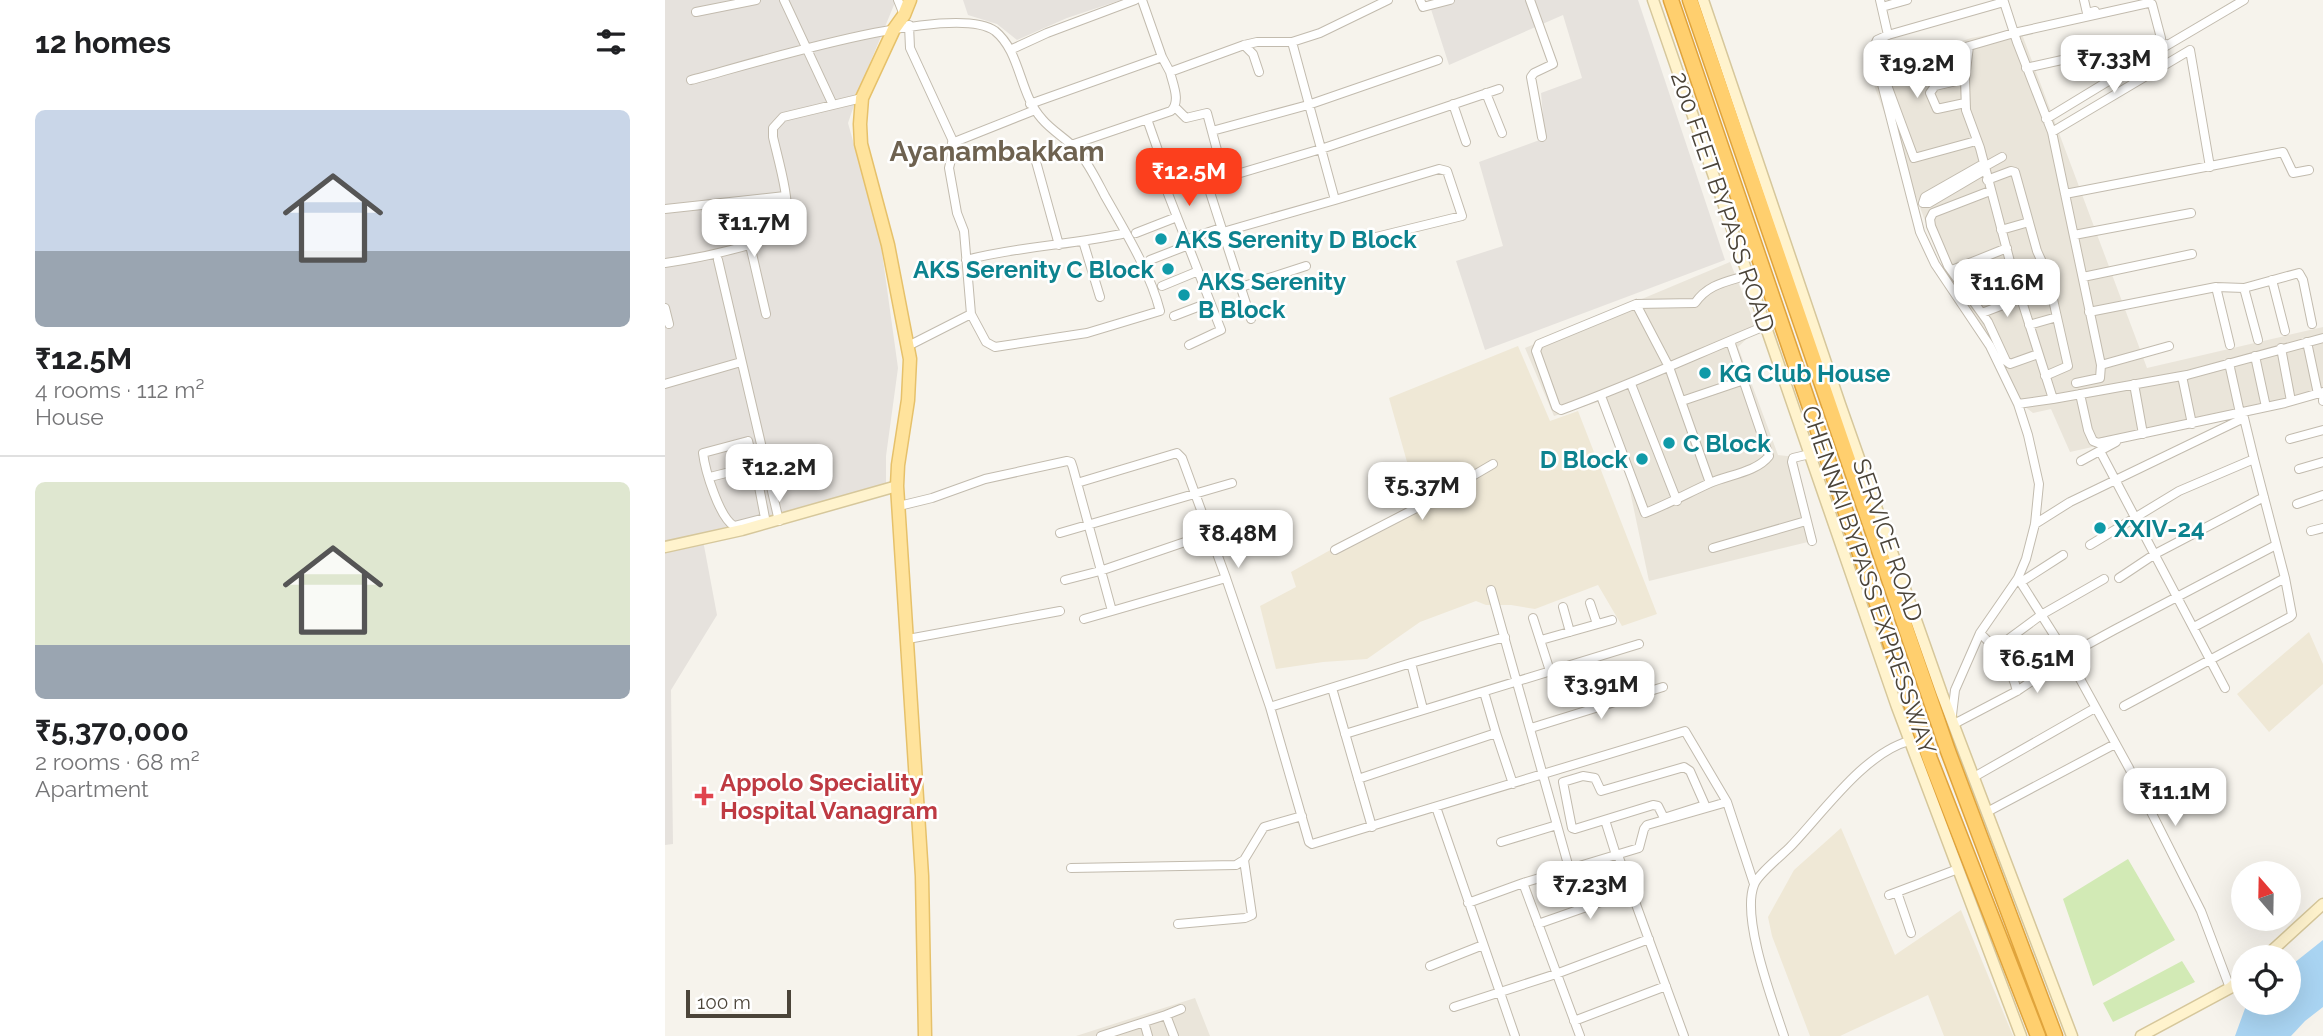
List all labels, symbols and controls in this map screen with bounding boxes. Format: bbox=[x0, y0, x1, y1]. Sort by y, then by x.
icon: filters bbox=[592, 23, 630, 61]
text: 12 homes bbox=[35, 25, 171, 60]
pin: ₹7.33M bbox=[2057, 36, 2171, 95]
pin: ₹19.2M bbox=[1860, 41, 1974, 100]
text: ₹7.33M bbox=[2077, 44, 2151, 71]
text: ₹19.2M bbox=[1879, 49, 1955, 76]
street label: 200 FEET BYPASS ROAD bbox=[1665, 68, 1781, 336]
district label: Ayanambakkam bbox=[889, 135, 1105, 168]
pin: ₹12.5M bbox=[1132, 148, 1246, 208]
icon: home bbox=[270, 155, 396, 281]
text: ₹12.5M bbox=[1152, 157, 1226, 184]
pin: ₹11.7M bbox=[697, 200, 811, 259]
text: ₹11.7M bbox=[718, 208, 790, 235]
place label: AKS Serenity D Block bbox=[1175, 225, 1417, 254]
marker: AKS Serenity D Block bbox=[1153, 231, 1169, 247]
place label: AKS Serenity C Block bbox=[913, 255, 1155, 284]
pin: ₹11.6M bbox=[1950, 260, 2064, 319]
marker: AKS Serenity C Block bbox=[1160, 261, 1176, 277]
place label: AKS Serenity B Block bbox=[1198, 267, 1346, 324]
text: ₹11.6M bbox=[1970, 268, 2044, 295]
marker: AKS Serenity B Block bbox=[1176, 287, 1192, 303]
text: ₹12.5M bbox=[35, 341, 132, 376]
place label: KG Club House bbox=[1719, 359, 1890, 388]
marker: KG Club House bbox=[1697, 365, 1713, 381]
text: 4 rooms · 112 m² bbox=[35, 376, 204, 403]
street label: CHENNAI BYPASS EXPRESSWAY bbox=[1796, 402, 1943, 759]
text: House bbox=[35, 403, 104, 430]
place label: C Block bbox=[1683, 429, 1771, 458]
marker: C Block bbox=[1661, 435, 1677, 451]
pin: ₹12.2M bbox=[722, 444, 836, 504]
place label: D Block bbox=[1540, 445, 1629, 474]
marker: D Block bbox=[1634, 451, 1650, 467]
text: ₹12.2M bbox=[742, 453, 816, 480]
street label: SERVICE ROAD bbox=[1847, 455, 1929, 625]
pin: ₹5.37M bbox=[1365, 462, 1479, 522]
text: ₹5.37M bbox=[1384, 471, 1460, 498]
pin: ₹8.48M bbox=[1181, 510, 1295, 570]
place label: XXIV-24 bbox=[2113, 514, 2205, 543]
text: ₹8.48M bbox=[1199, 519, 1277, 546]
marker: XXIV-24 bbox=[2092, 520, 2108, 536]
icon: home bbox=[270, 527, 396, 653]
pin: ₹6.51M bbox=[1980, 636, 2094, 695]
text: ₹6.51M bbox=[1999, 644, 2075, 671]
pin: ₹3.91M bbox=[1544, 662, 1658, 721]
text: ₹3.91M bbox=[1563, 670, 1639, 697]
text: ₹5,370,000 bbox=[35, 713, 189, 748]
text: 2 rooms · 68 m² bbox=[35, 748, 200, 775]
place label: Appolo Speciality Hospital Vanagram bbox=[720, 768, 938, 825]
pin: ₹11.1M bbox=[2118, 768, 2232, 828]
text: Apartment bbox=[35, 775, 149, 802]
text: ₹11.1M bbox=[2139, 777, 2211, 804]
marker: Appolo Speciality Hospital Vanagram bbox=[694, 786, 714, 806]
north arrow bbox=[2231, 861, 2301, 931]
map controls bbox=[2231, 861, 2301, 1015]
pin: ₹7.23M bbox=[1533, 862, 1647, 921]
text: ₹7.23M bbox=[1553, 870, 1627, 897]
button: locate bbox=[2231, 945, 2301, 1015]
scale bar bbox=[686, 987, 791, 1019]
text: 100 m bbox=[697, 991, 751, 1013]

